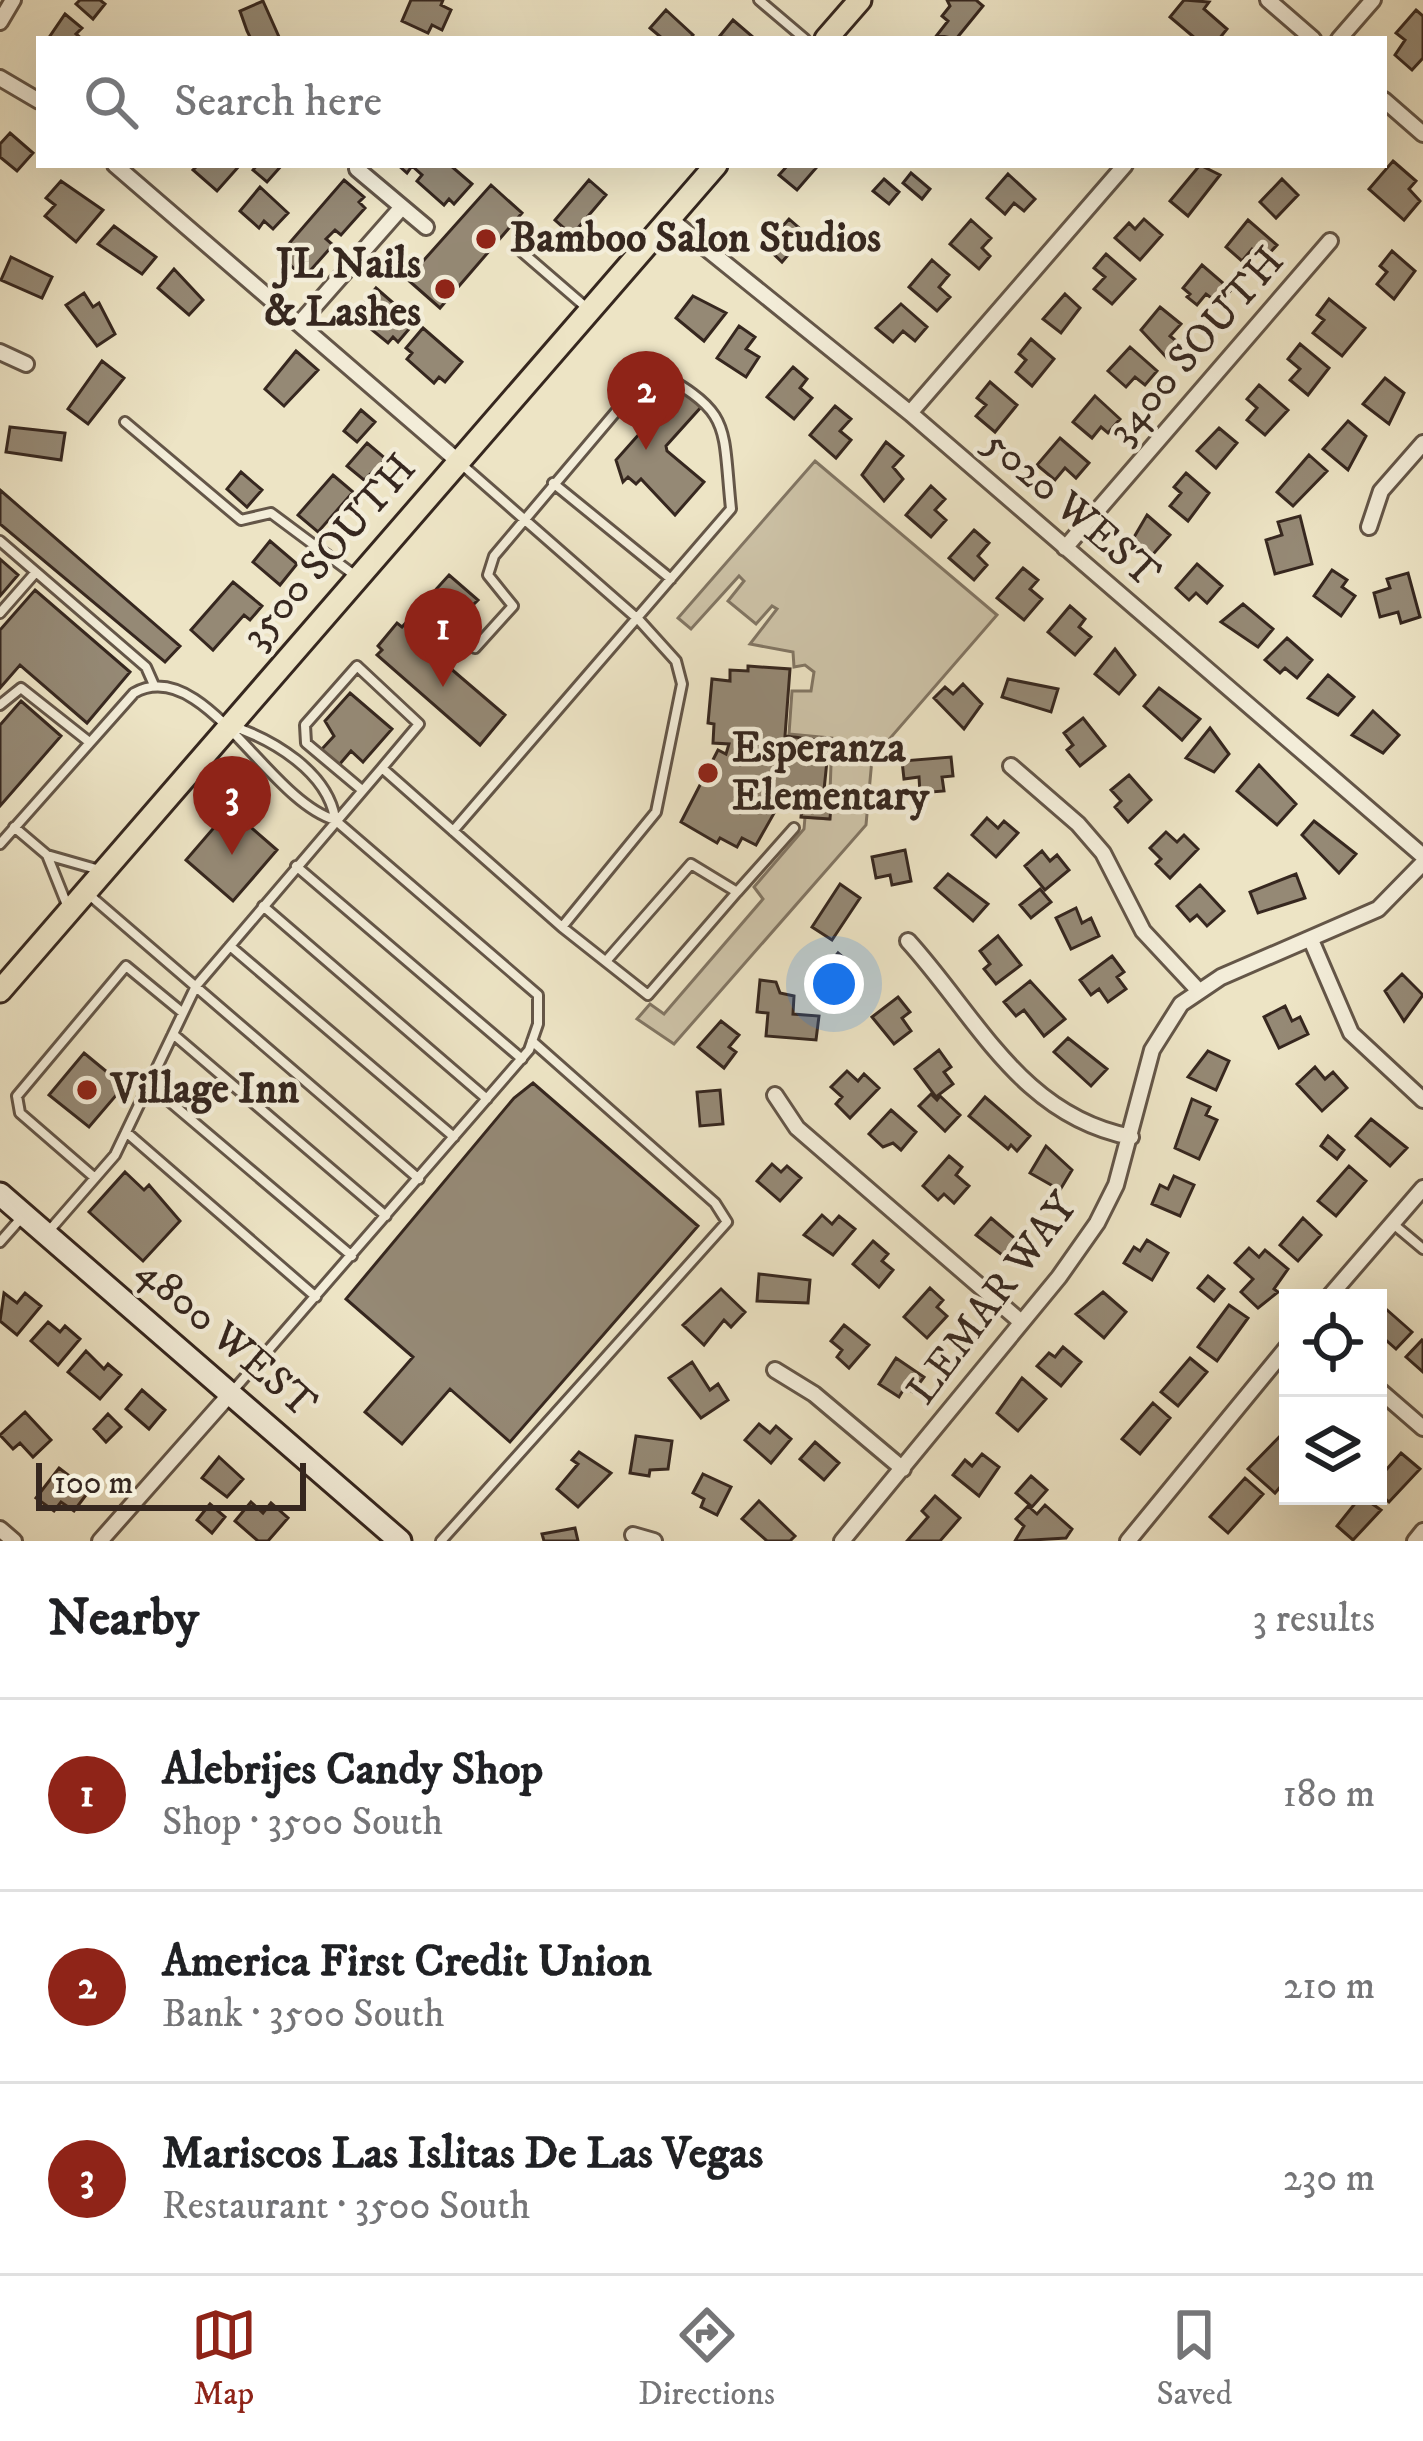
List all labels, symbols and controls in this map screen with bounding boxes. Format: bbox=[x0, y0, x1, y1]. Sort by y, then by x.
search box bbox=[36, 36, 1387, 168]
icon: search bbox=[78, 69, 144, 135]
text: Search here bbox=[174, 74, 382, 130]
place label: Bamboo Salon Studios bbox=[510, 213, 881, 265]
marker: Bamboo Salon Studios bbox=[473, 226, 499, 252]
street label: 3400 SOUTH bbox=[1096, 236, 1296, 456]
place label: JL Nails & Lashes bbox=[264, 239, 421, 339]
marker: JL Nails & Lashes bbox=[432, 276, 458, 302]
pin: 2 bbox=[607, 351, 685, 450]
street label: 5020 WEST bbox=[972, 418, 1170, 600]
street label: 3500 SOUTH bbox=[230, 444, 428, 660]
pin: 1 bbox=[404, 588, 482, 687]
place label: Esperanza Elementary bbox=[732, 723, 930, 823]
pin: 3 bbox=[193, 756, 271, 855]
marker: Esperanza Elementary bbox=[695, 760, 721, 786]
your location bbox=[804, 954, 864, 1014]
place label: Village Inn bbox=[109, 1064, 299, 1116]
marker: Village Inn bbox=[74, 1077, 100, 1103]
street label: LEMAR WAY bbox=[897, 1182, 1090, 1415]
street label: 4800 WEST bbox=[125, 1246, 327, 1430]
map controls bbox=[1279, 1289, 1387, 1505]
button: locate bbox=[1279, 1289, 1387, 1397]
button: layers bbox=[1279, 1397, 1387, 1505]
scale bar bbox=[36, 1457, 306, 1510]
text: 100 m bbox=[54, 1463, 133, 1504]
text: Nearby bbox=[48, 1587, 199, 1651]
text: 3 results bbox=[1252, 1595, 1375, 1644]
text: Alebrijes Candy Shop bbox=[162, 1742, 543, 1798]
text: 1 bbox=[80, 1770, 94, 1819]
text: 180 m bbox=[1283, 1770, 1375, 1819]
text: Shop · 3500 South bbox=[162, 1798, 443, 1847]
text: America First Credit Union bbox=[162, 1934, 652, 1990]
text: 2 bbox=[77, 1962, 97, 2011]
text: 210 m bbox=[1283, 1962, 1375, 2011]
text: Bank · 3500 South bbox=[162, 1990, 445, 2039]
text: Mariscos Las Islitas De Las Vegas bbox=[162, 2126, 763, 2182]
text: 3 bbox=[80, 2154, 94, 2203]
text: 230 m bbox=[1283, 2154, 1375, 2203]
text: Restaurant · 3500 South bbox=[162, 2182, 530, 2231]
tab: Map bbox=[191, 2302, 257, 2415]
tab: Directions bbox=[638, 2302, 775, 2415]
tab: Saved bbox=[1156, 2302, 1232, 2415]

